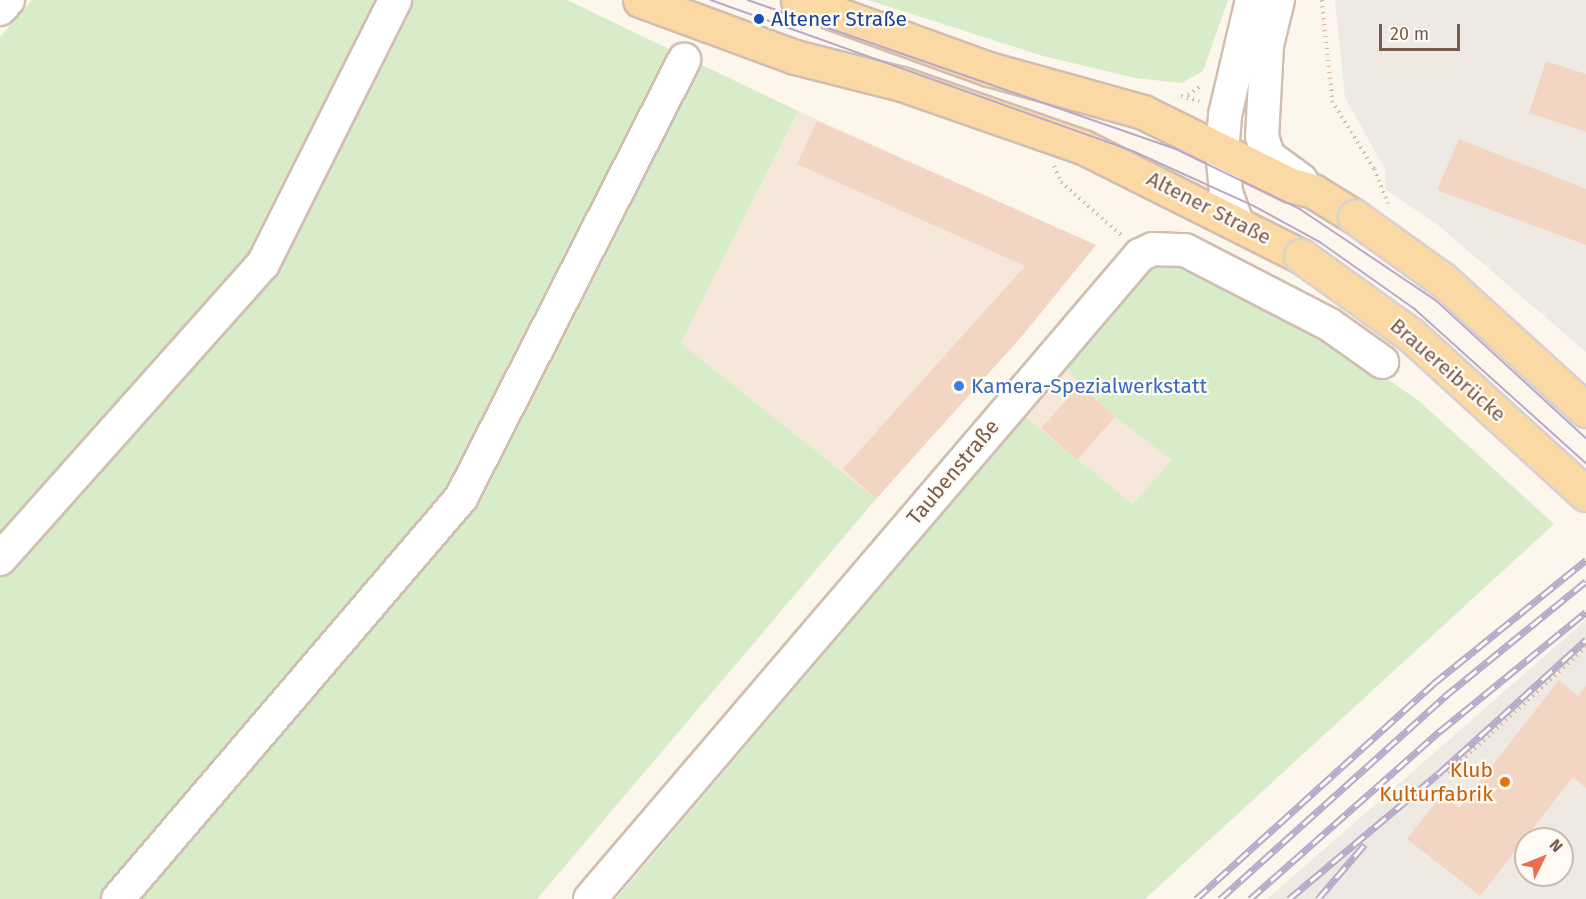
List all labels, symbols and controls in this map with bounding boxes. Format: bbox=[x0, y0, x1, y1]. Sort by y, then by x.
place label: Altener Straße bbox=[771, 6, 907, 32]
marker: Altener Straße bbox=[752, 12, 766, 26]
scale bar bbox=[1382, 12, 1463, 50]
text: 20 m bbox=[1390, 23, 1429, 45]
street label: Altener Straße bbox=[1143, 166, 1275, 250]
street label: Brauereibrücke bbox=[1385, 313, 1511, 427]
place label: Kamera-Spezialwerkstatt bbox=[971, 373, 1207, 399]
marker: Kamera-Spezialwerkstatt bbox=[952, 379, 966, 393]
street label: Taubenstraße bbox=[902, 414, 1004, 530]
place label: Klub Kulturfabrik bbox=[1379, 757, 1493, 807]
marker: Klub Kulturfabrik bbox=[1498, 775, 1512, 789]
north arrow bbox=[1514, 827, 1574, 887]
text: N bbox=[1545, 835, 1567, 856]

